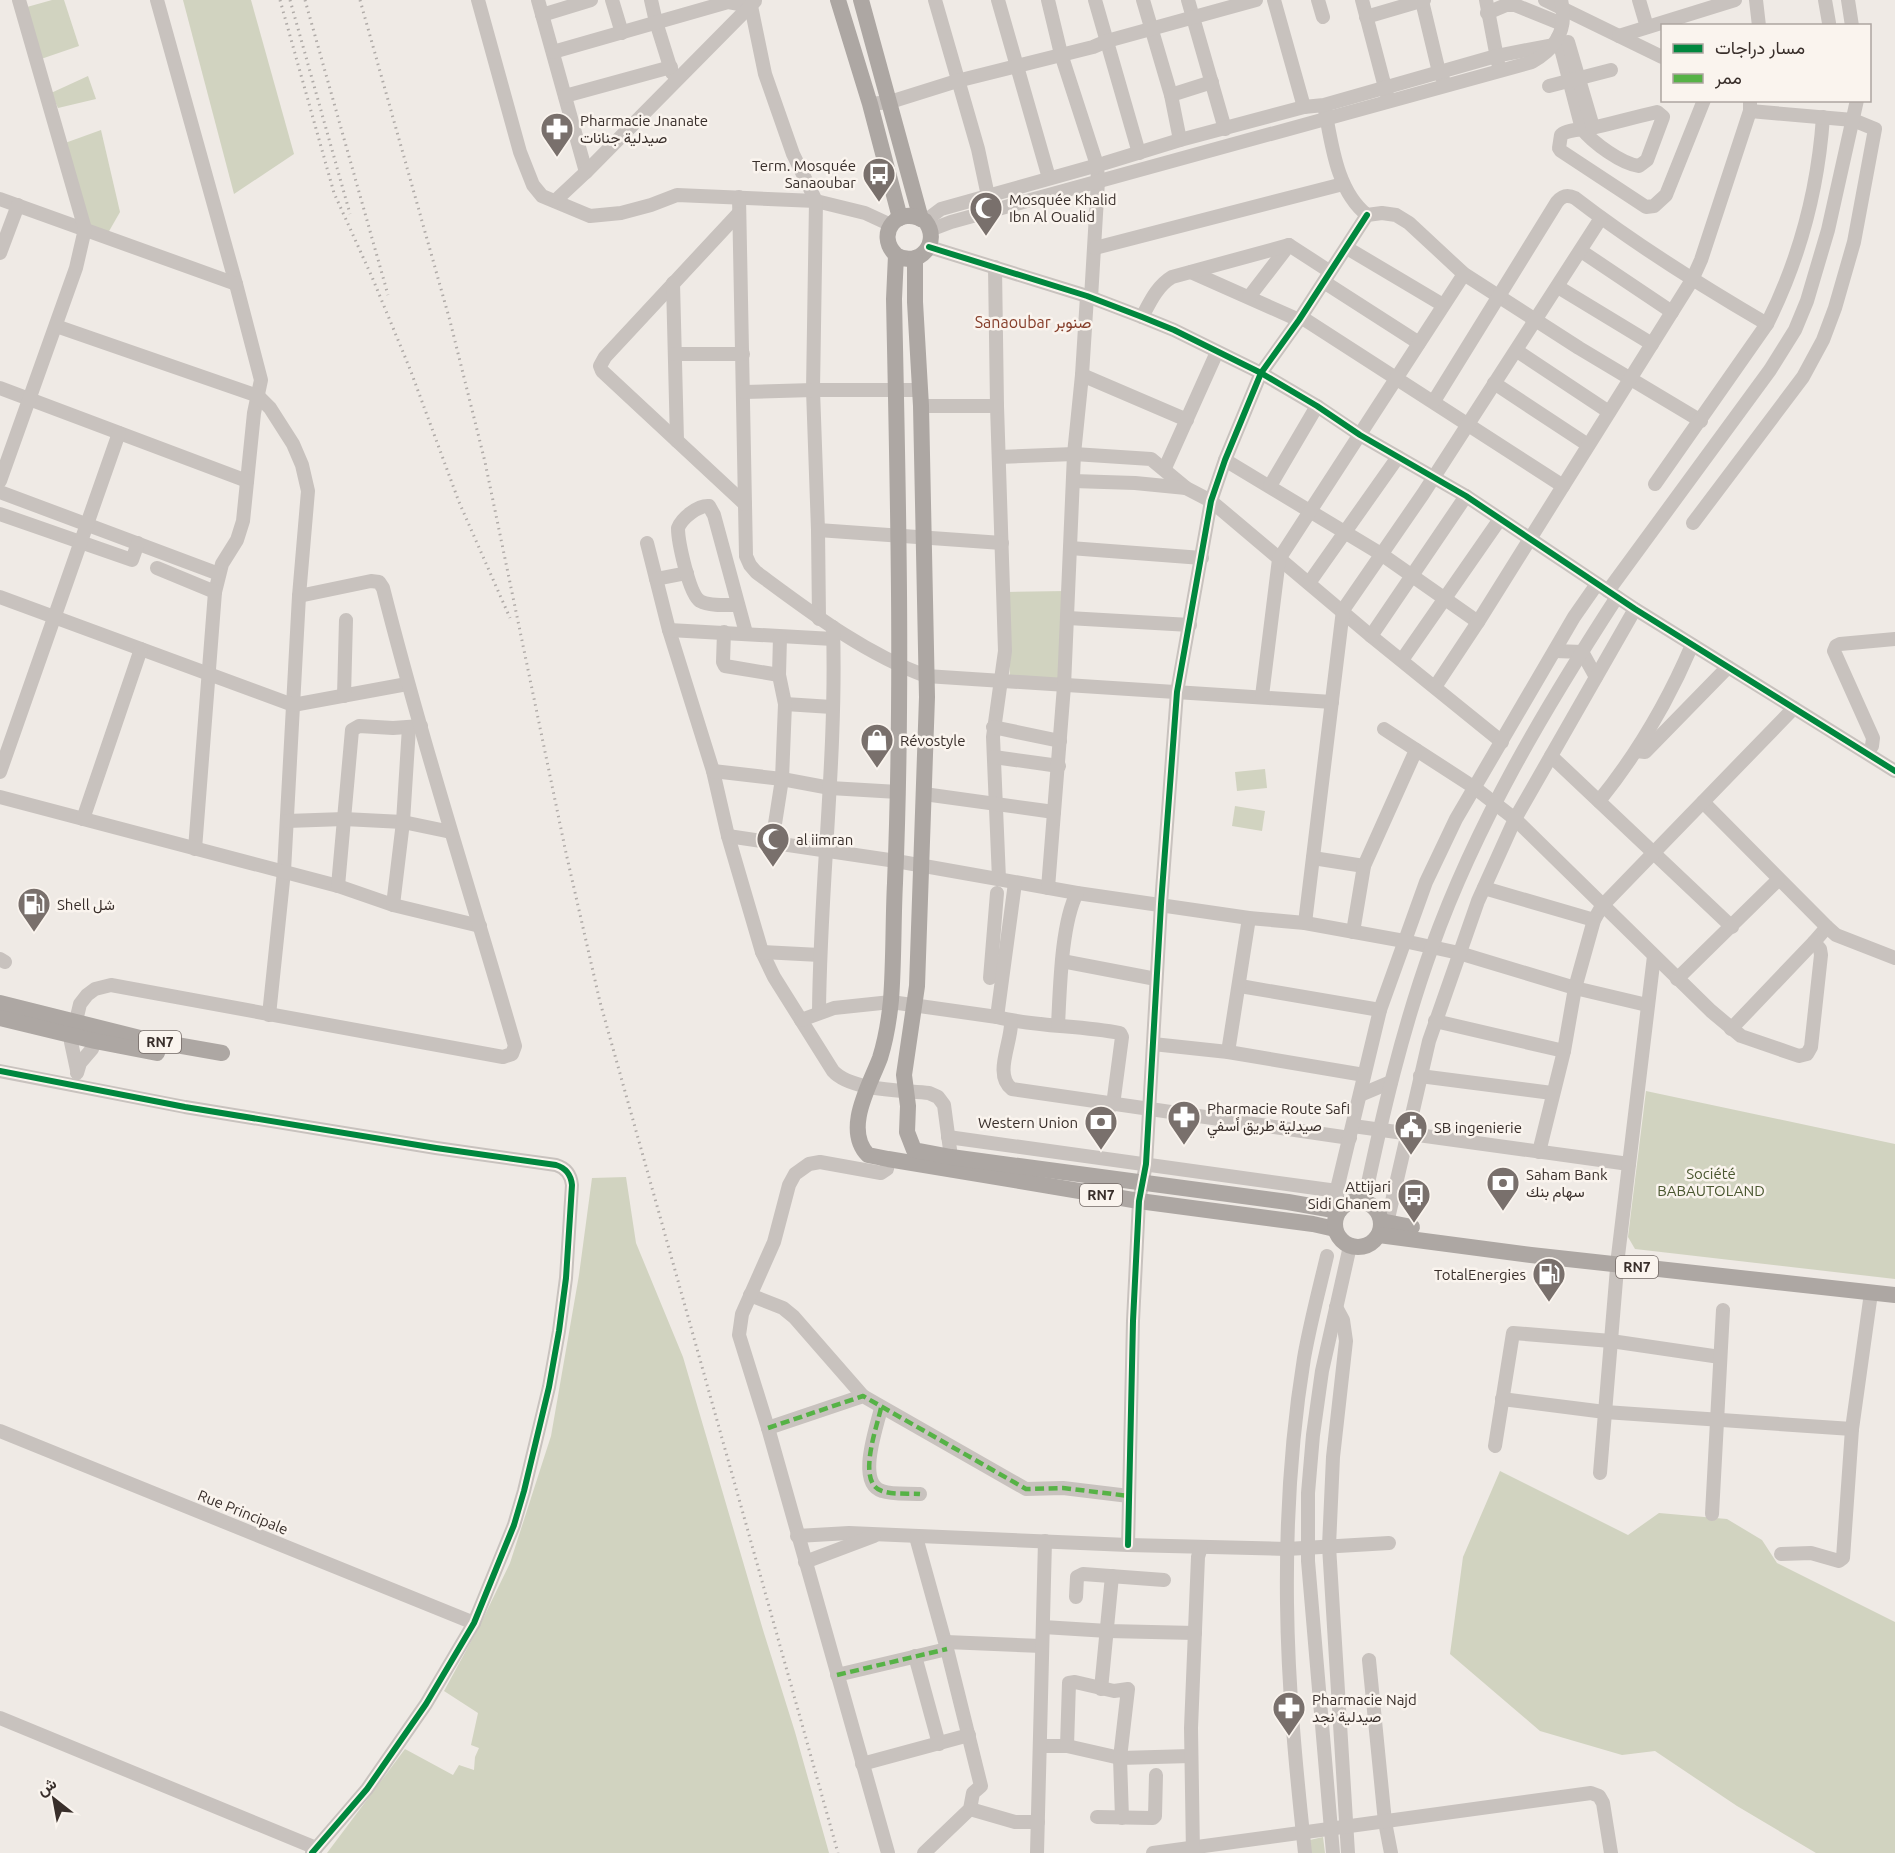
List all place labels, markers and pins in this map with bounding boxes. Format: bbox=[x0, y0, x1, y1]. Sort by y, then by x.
pharmacy icon: Pharmacie Jnanate صيدلية جنانات bbox=[539, 111, 575, 158]
place label: Pharmacie Jnanate صيدلية جنانات bbox=[580, 112, 708, 147]
bus stop icon: Term. Mosquée Sanaoubar bbox=[861, 156, 897, 203]
place label: Term. Mosquée Sanaoubar bbox=[752, 157, 856, 191]
mosque icon: Mosquée Khalid Ibn Al Oualid bbox=[968, 190, 1004, 237]
place label: Mosquée Khalid Ibn Al Oualid bbox=[1009, 191, 1116, 225]
shop icon: Révostyle bbox=[859, 722, 895, 769]
place label: Révostyle bbox=[900, 732, 966, 749]
mosque icon: al iimran bbox=[755, 821, 791, 868]
place label: al iimran bbox=[796, 831, 853, 848]
fuel station icon: Shell شل bbox=[16, 886, 52, 933]
place label: Shell شل bbox=[57, 896, 115, 914]
pharmacy icon: Pharmacie Route Safi صيدلية طريق اًسفي bbox=[1166, 1099, 1202, 1146]
place label: Pharmacie Route Safi صيدلية طريق اًسفي bbox=[1207, 1100, 1350, 1139]
bank icon: Western Union bbox=[1083, 1104, 1119, 1151]
public building icon: SB ingenierie bbox=[1393, 1109, 1429, 1156]
place label: Western Union bbox=[978, 1114, 1078, 1131]
place label: SB ingenierie bbox=[1434, 1119, 1522, 1136]
bank icon: Saham Bank سهام بنك bbox=[1485, 1165, 1521, 1212]
place label: Saham Bank سهام بنك bbox=[1526, 1166, 1608, 1202]
bus stop icon: Attijari Sidi Ghanem bbox=[1396, 1177, 1432, 1224]
place label: Attijari Sidi Ghanem bbox=[1308, 1178, 1391, 1212]
fuel station icon: TotalEnergies bbox=[1531, 1256, 1567, 1303]
place label: TotalEnergies bbox=[1434, 1266, 1526, 1283]
pharmacy icon: Pharmacie Najd صيدلية نجد bbox=[1271, 1690, 1307, 1737]
place label: Pharmacie Najd صيدلية نجد bbox=[1312, 1691, 1417, 1726]

